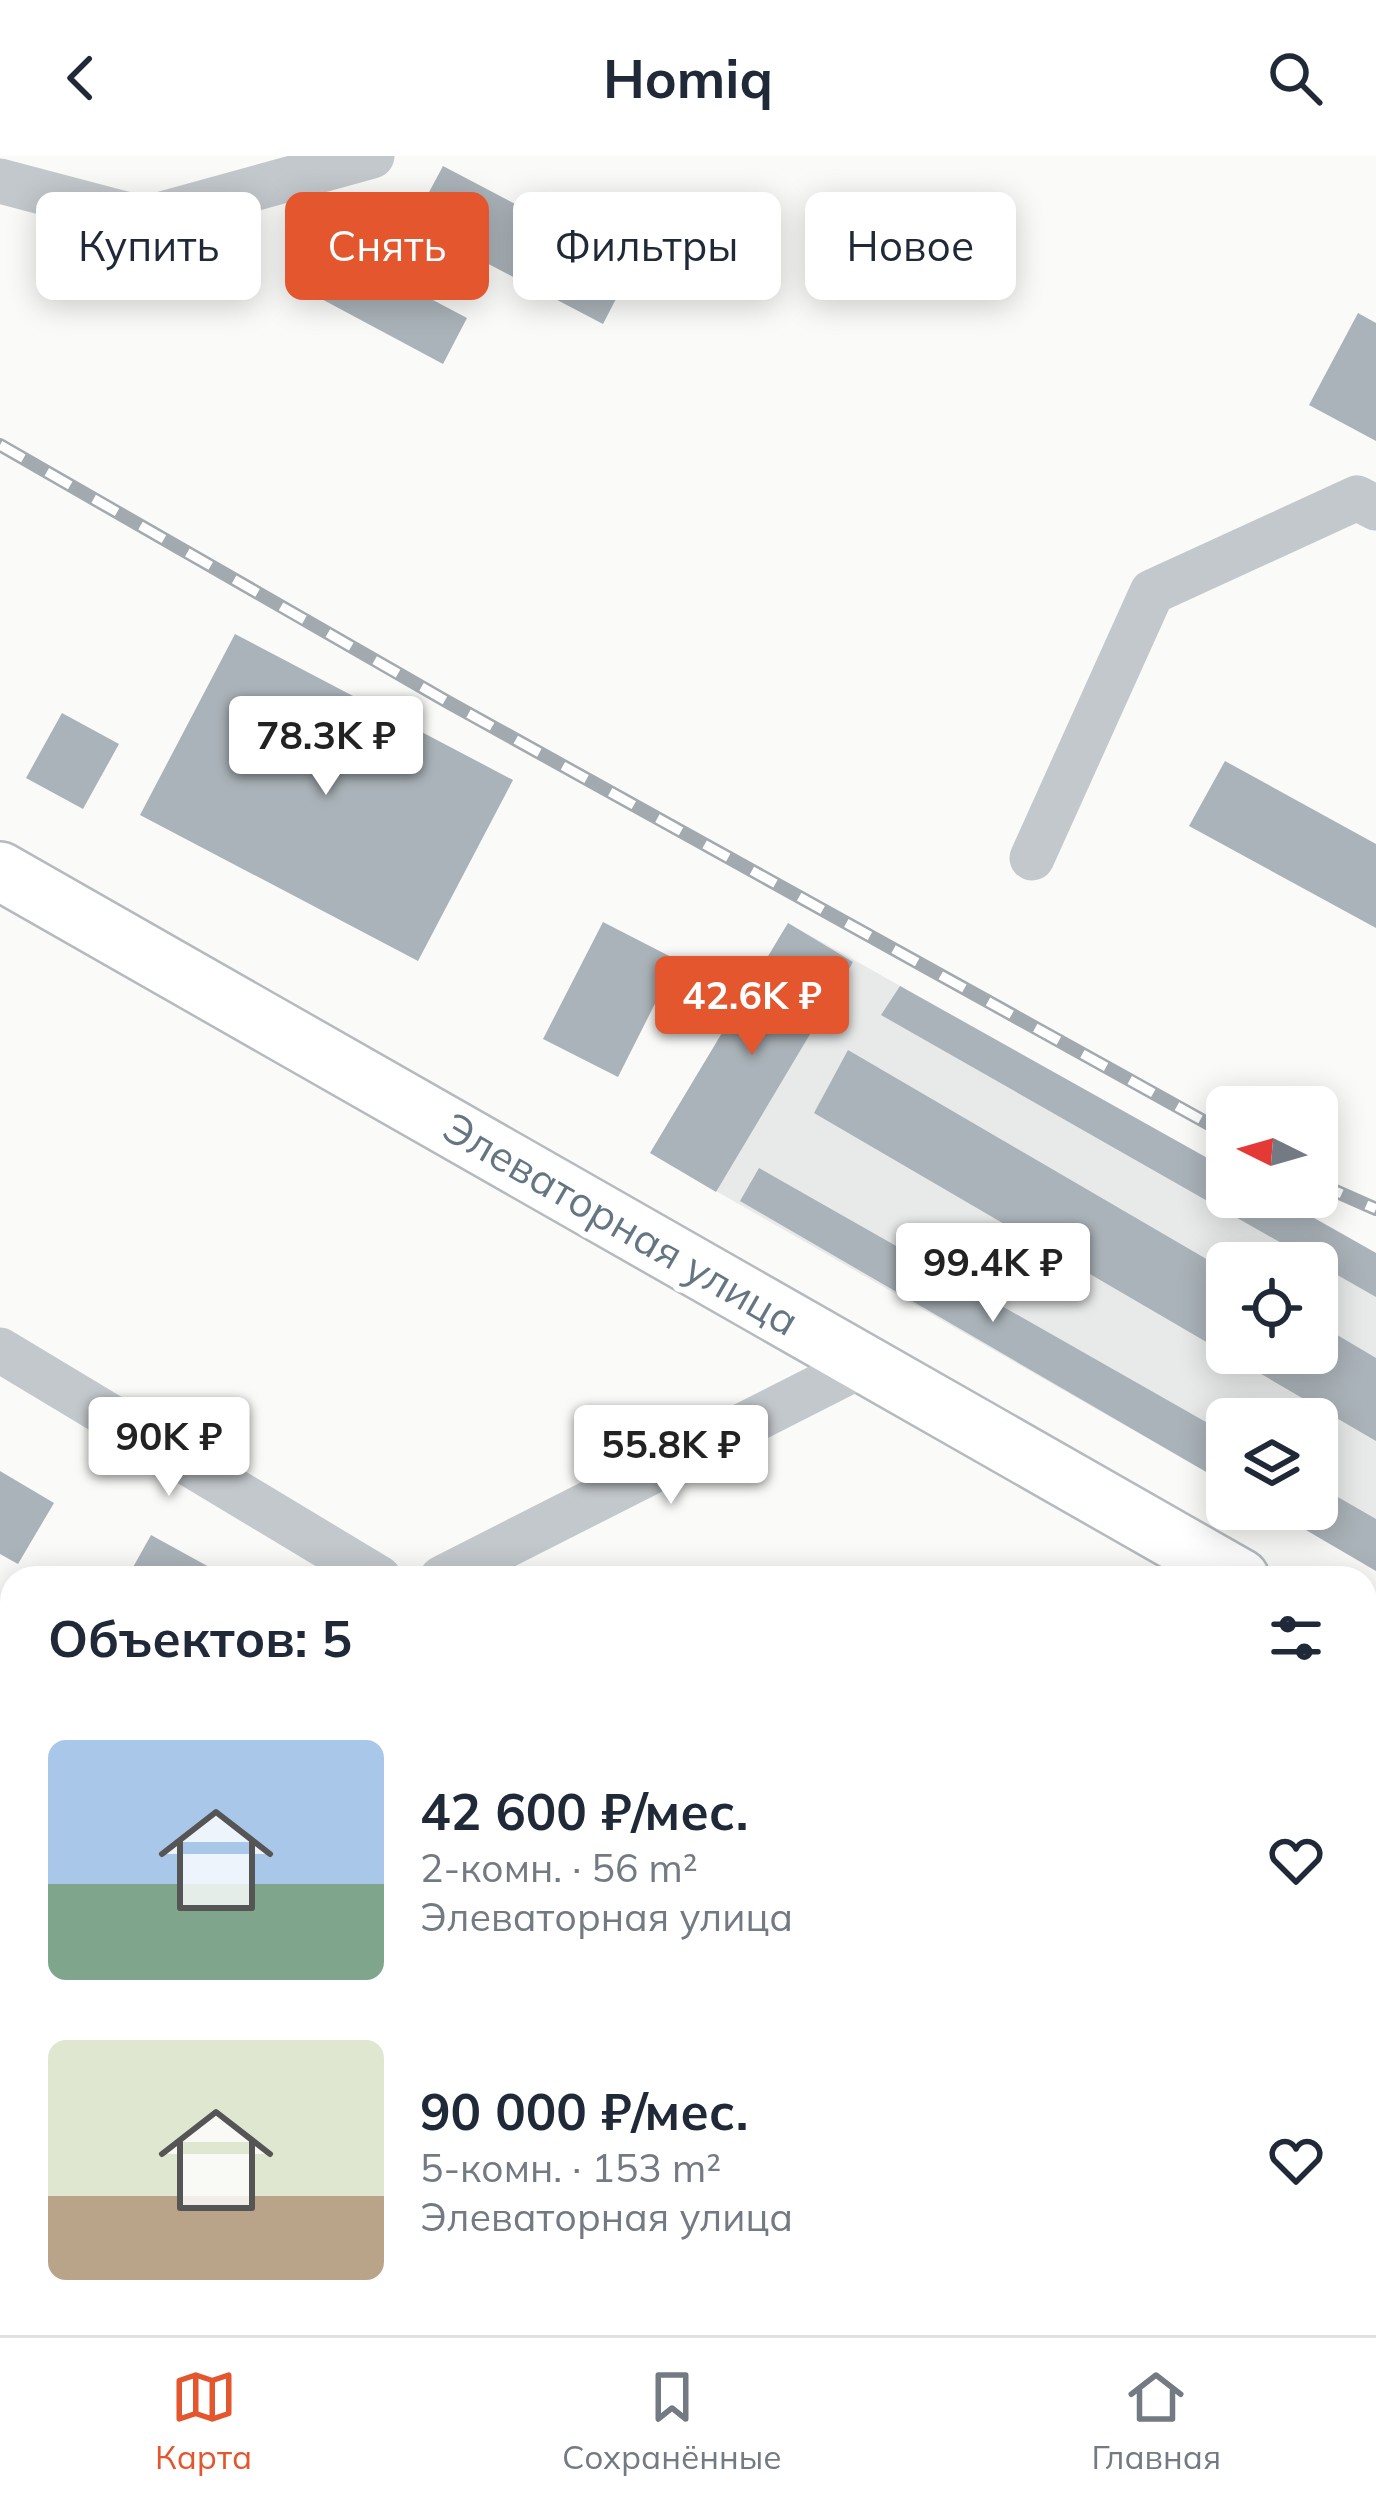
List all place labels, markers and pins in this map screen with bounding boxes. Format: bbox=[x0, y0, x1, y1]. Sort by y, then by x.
pin: 78.3K ₽ bbox=[215, 696, 437, 798]
pin: 42.6K ₽ bbox=[641, 956, 863, 1058]
pin: 99.4K ₽ bbox=[882, 1223, 1104, 1325]
pin: 90K ₽ bbox=[85, 1397, 253, 1499]
pin: 55.8K ₽ bbox=[560, 1405, 782, 1507]

